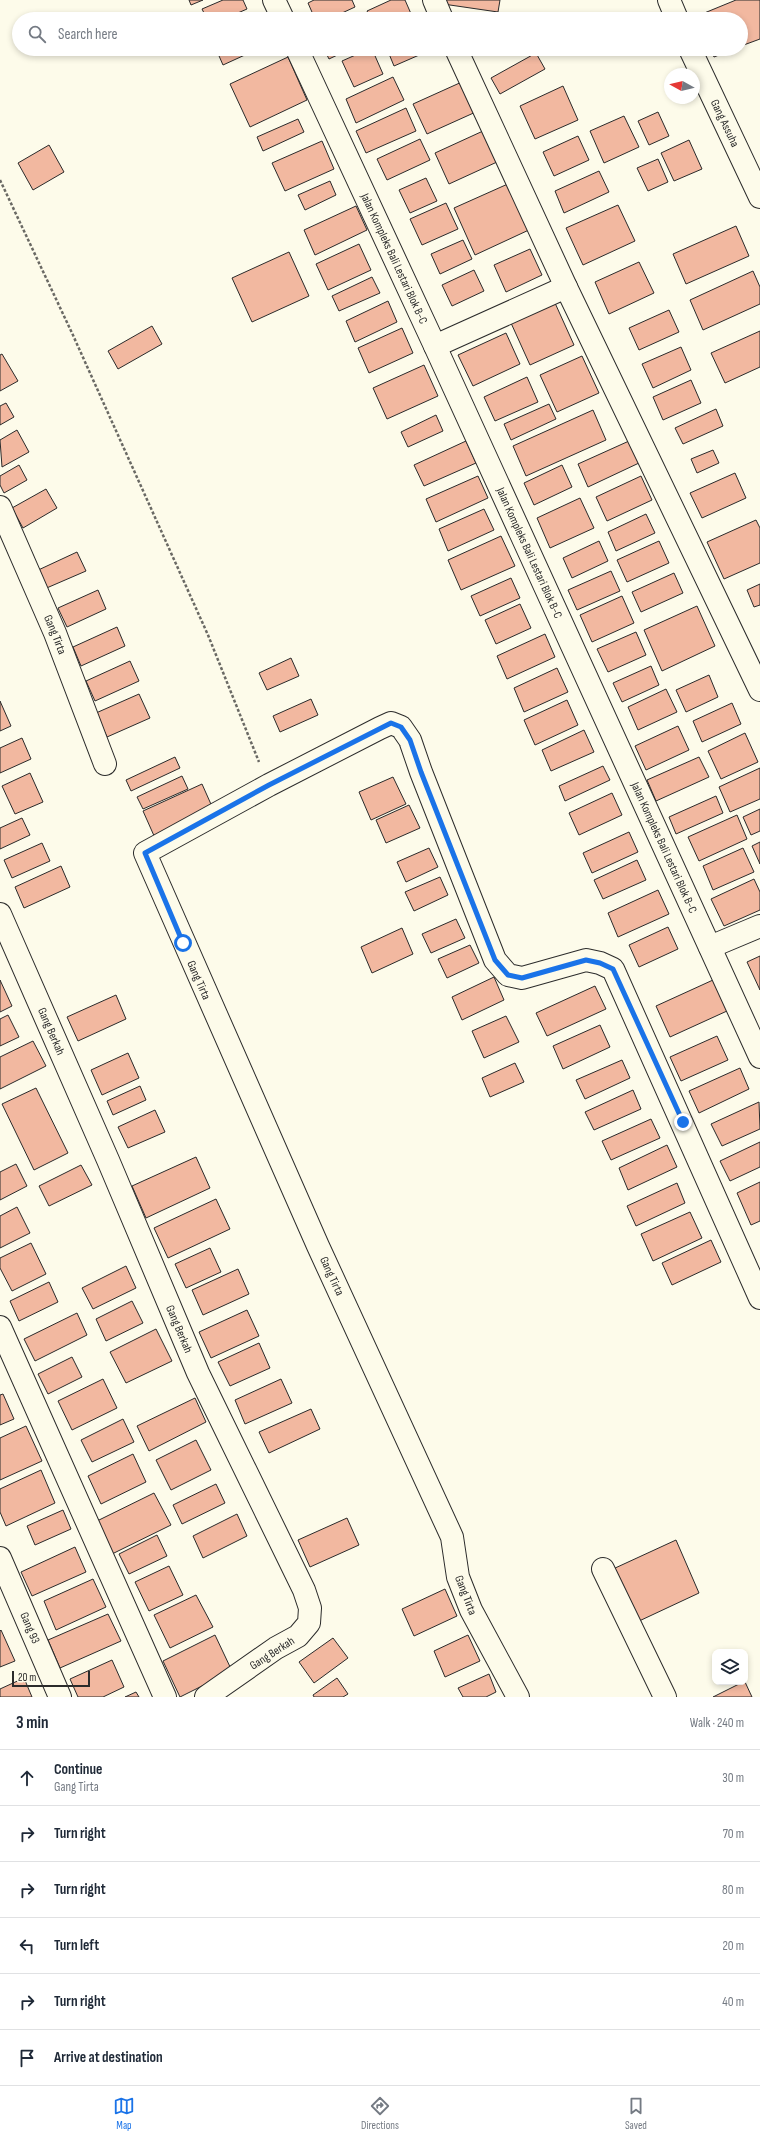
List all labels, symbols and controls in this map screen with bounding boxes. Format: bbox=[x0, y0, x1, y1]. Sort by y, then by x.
search box bbox=[12, 12, 748, 56]
icon: search bbox=[26, 23, 48, 45]
text: Search here bbox=[58, 25, 118, 44]
north arrow bbox=[664, 68, 700, 104]
street label: Gang Assuha bbox=[707, 97, 742, 150]
street label: Jalan Kompleks Bali Lestari Blok B-C bbox=[357, 190, 431, 327]
street label: Jalan Kompleks Bali Lestari Blok B-C bbox=[492, 484, 566, 621]
street label: Gang Tirta bbox=[40, 613, 70, 657]
street label: Jalan Kompleks Bali Lestari Blok B-C bbox=[627, 779, 700, 916]
route start bbox=[174, 934, 192, 952]
street label: Gang Tirta bbox=[183, 958, 214, 1002]
street label: Gang Berkah bbox=[34, 1005, 68, 1057]
route end bbox=[674, 1113, 692, 1131]
street label: Gang Tirta bbox=[316, 1254, 347, 1298]
street label: Gang Berkah bbox=[162, 1303, 196, 1355]
street label: Gang Tirta bbox=[451, 1573, 480, 1617]
street label: Gang 93 bbox=[16, 1610, 43, 1646]
street label: Gang Berkah bbox=[247, 1633, 297, 1673]
map controls bbox=[712, 1649, 748, 1685]
button: layers bbox=[712, 1649, 748, 1685]
scale bar bbox=[12, 1669, 90, 1688]
text: 20 m bbox=[18, 1671, 36, 1684]
text: 3 min bbox=[16, 1713, 49, 1733]
text: Walk · 240 m bbox=[690, 1715, 744, 1731]
text: Continue bbox=[54, 1760, 103, 1779]
icon: ahead bbox=[16, 1767, 38, 1789]
text: 30 m bbox=[722, 1770, 744, 1786]
text: Gang Tirta bbox=[54, 1779, 99, 1795]
icon: right bbox=[16, 1823, 38, 1845]
text: Turn right bbox=[54, 1824, 106, 1843]
text: 70 m bbox=[723, 1826, 744, 1842]
icon: right bbox=[16, 1879, 38, 1901]
text: Turn right bbox=[54, 1880, 106, 1899]
text: 80 m bbox=[722, 1882, 744, 1898]
icon: left bbox=[16, 1935, 38, 1957]
text: Turn left bbox=[54, 1936, 99, 1955]
text: 20 m bbox=[722, 1938, 744, 1954]
icon: right bbox=[16, 1991, 38, 2013]
text: Turn right bbox=[54, 1992, 106, 2011]
text: 40 m bbox=[722, 1994, 744, 2010]
icon: arrive bbox=[16, 2047, 38, 2069]
text: Arrive at destination bbox=[54, 2048, 163, 2067]
tab: Map bbox=[113, 2095, 135, 2132]
tab: Directions bbox=[361, 2095, 399, 2132]
tab: Saved bbox=[625, 2095, 647, 2132]

